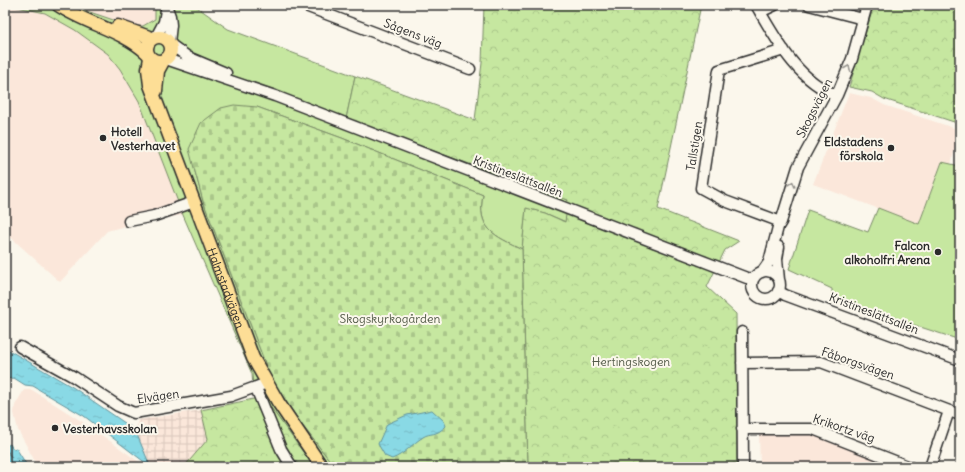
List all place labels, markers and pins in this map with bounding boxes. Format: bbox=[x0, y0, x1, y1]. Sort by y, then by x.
place label: Hotell Vesterhavet bbox=[111, 124, 176, 153]
marker: Hotell Vesterhavet bbox=[98, 133, 108, 143]
place label: Eldstadens förskola bbox=[824, 134, 884, 163]
marker: Eldstadens förskola bbox=[886, 143, 896, 153]
place label: Falcon alkoholfri Arena bbox=[844, 238, 930, 267]
marker: Falcon alkoholfri Arena bbox=[933, 247, 943, 257]
place label: Vesterhavsskolan bbox=[63, 421, 157, 436]
marker: Vesterhavsskolan bbox=[50, 423, 60, 433]

